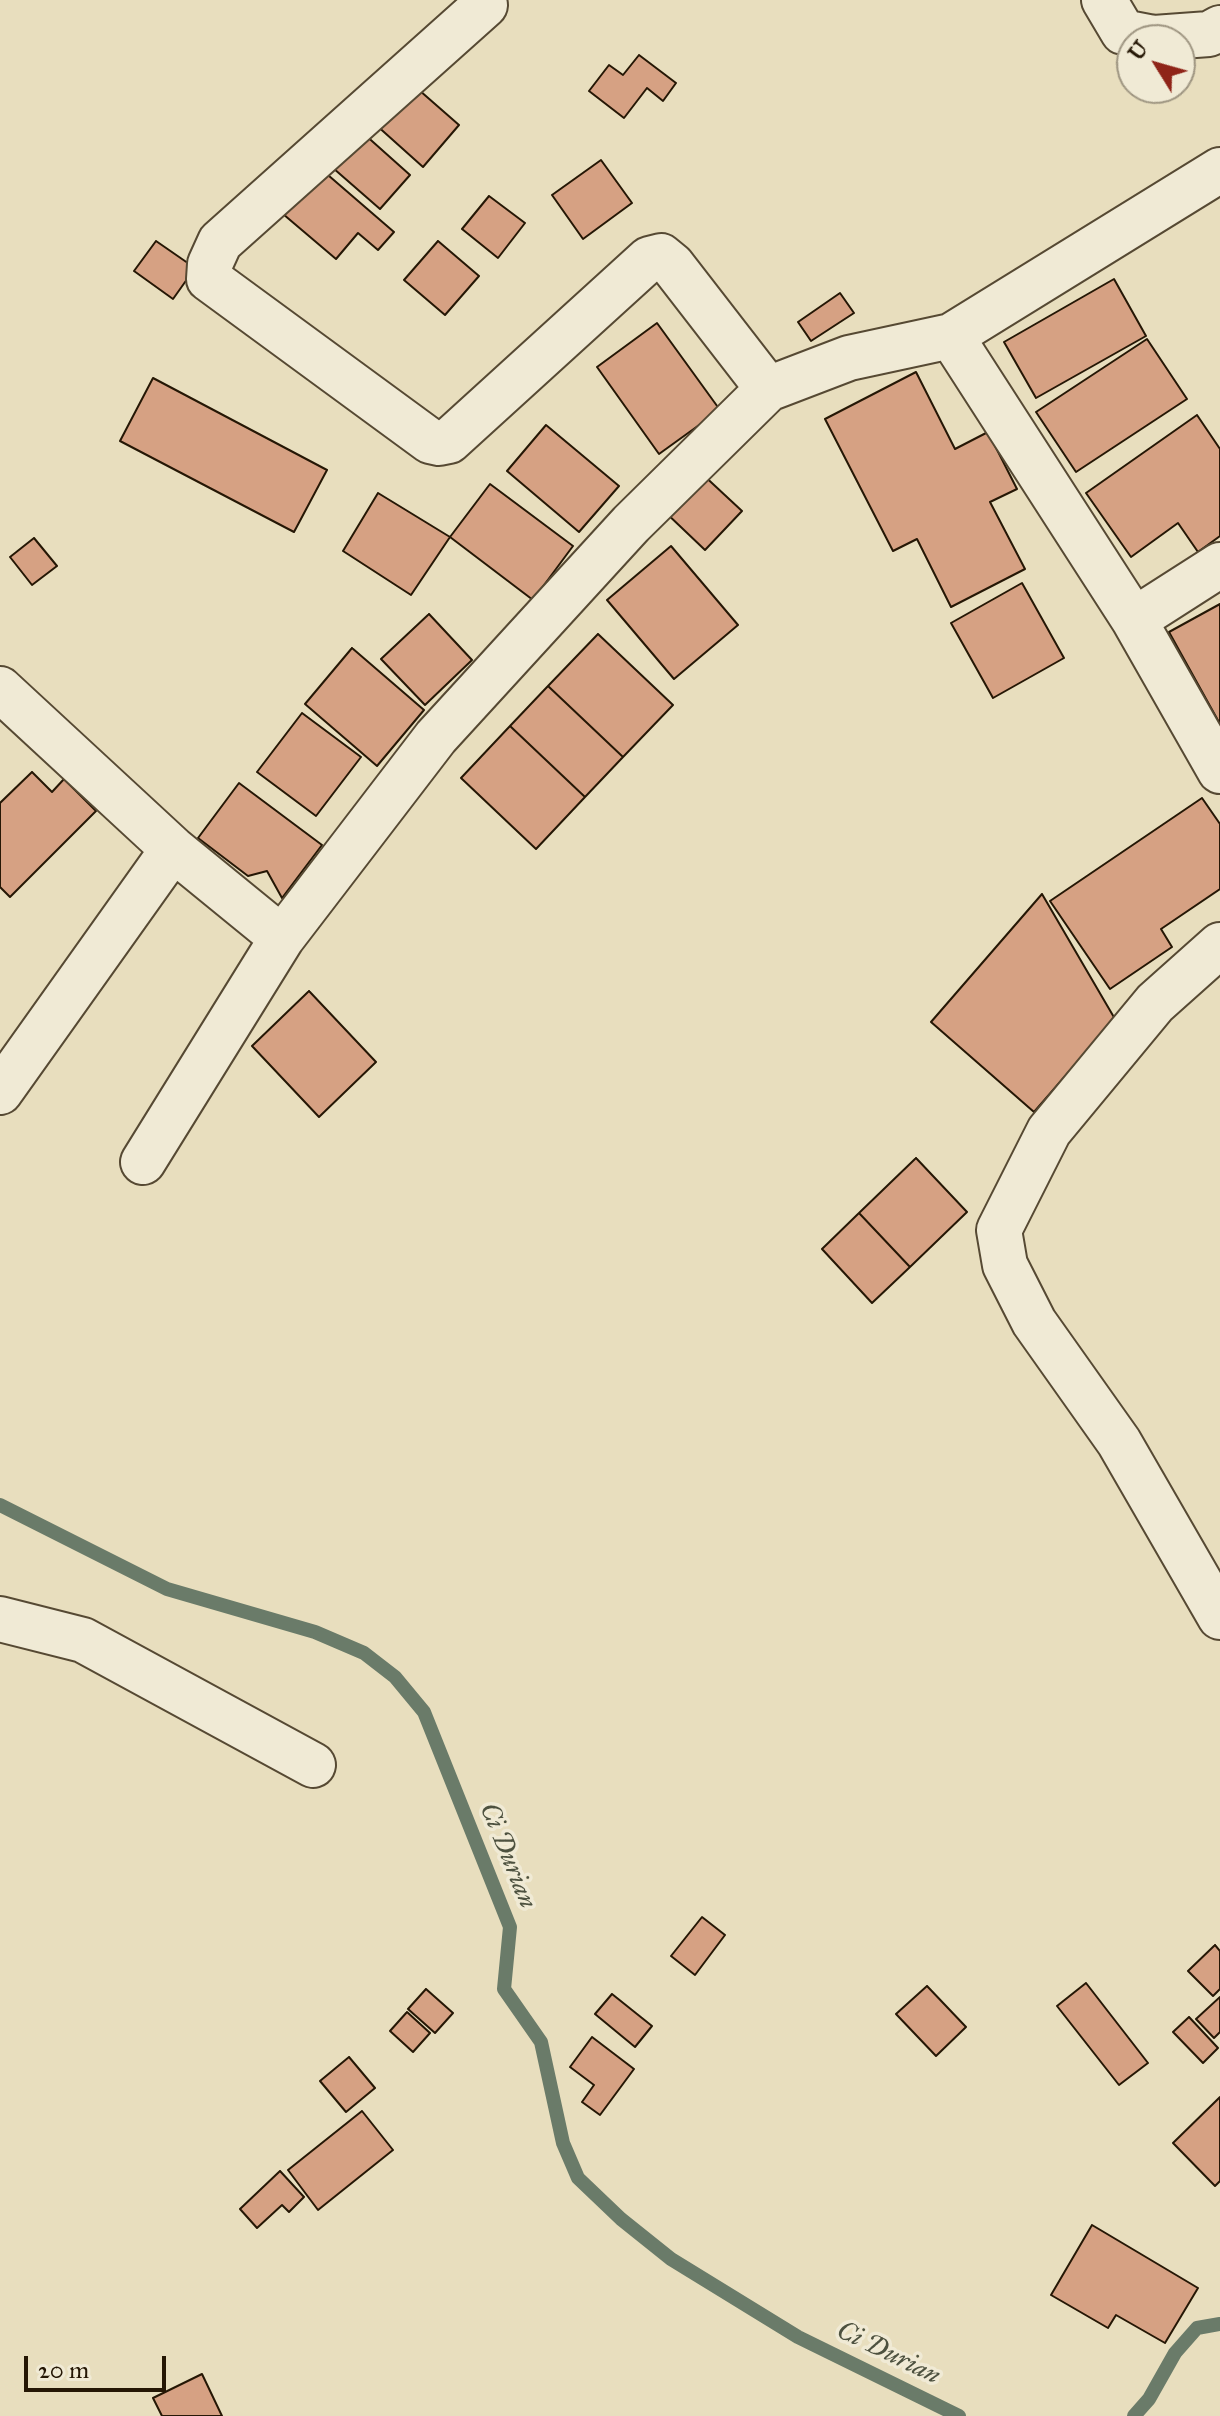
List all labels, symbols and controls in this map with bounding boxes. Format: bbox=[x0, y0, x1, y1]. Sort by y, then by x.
north arrow bbox=[1116, 24, 1196, 104]
text: U bbox=[1122, 35, 1154, 66]
water label: Ci Durian bbox=[472, 1799, 542, 1913]
water label: Ci Durian bbox=[831, 2316, 945, 2392]
scale bar bbox=[28, 2340, 170, 2390]
text: 20 m bbox=[38, 2355, 89, 2385]

